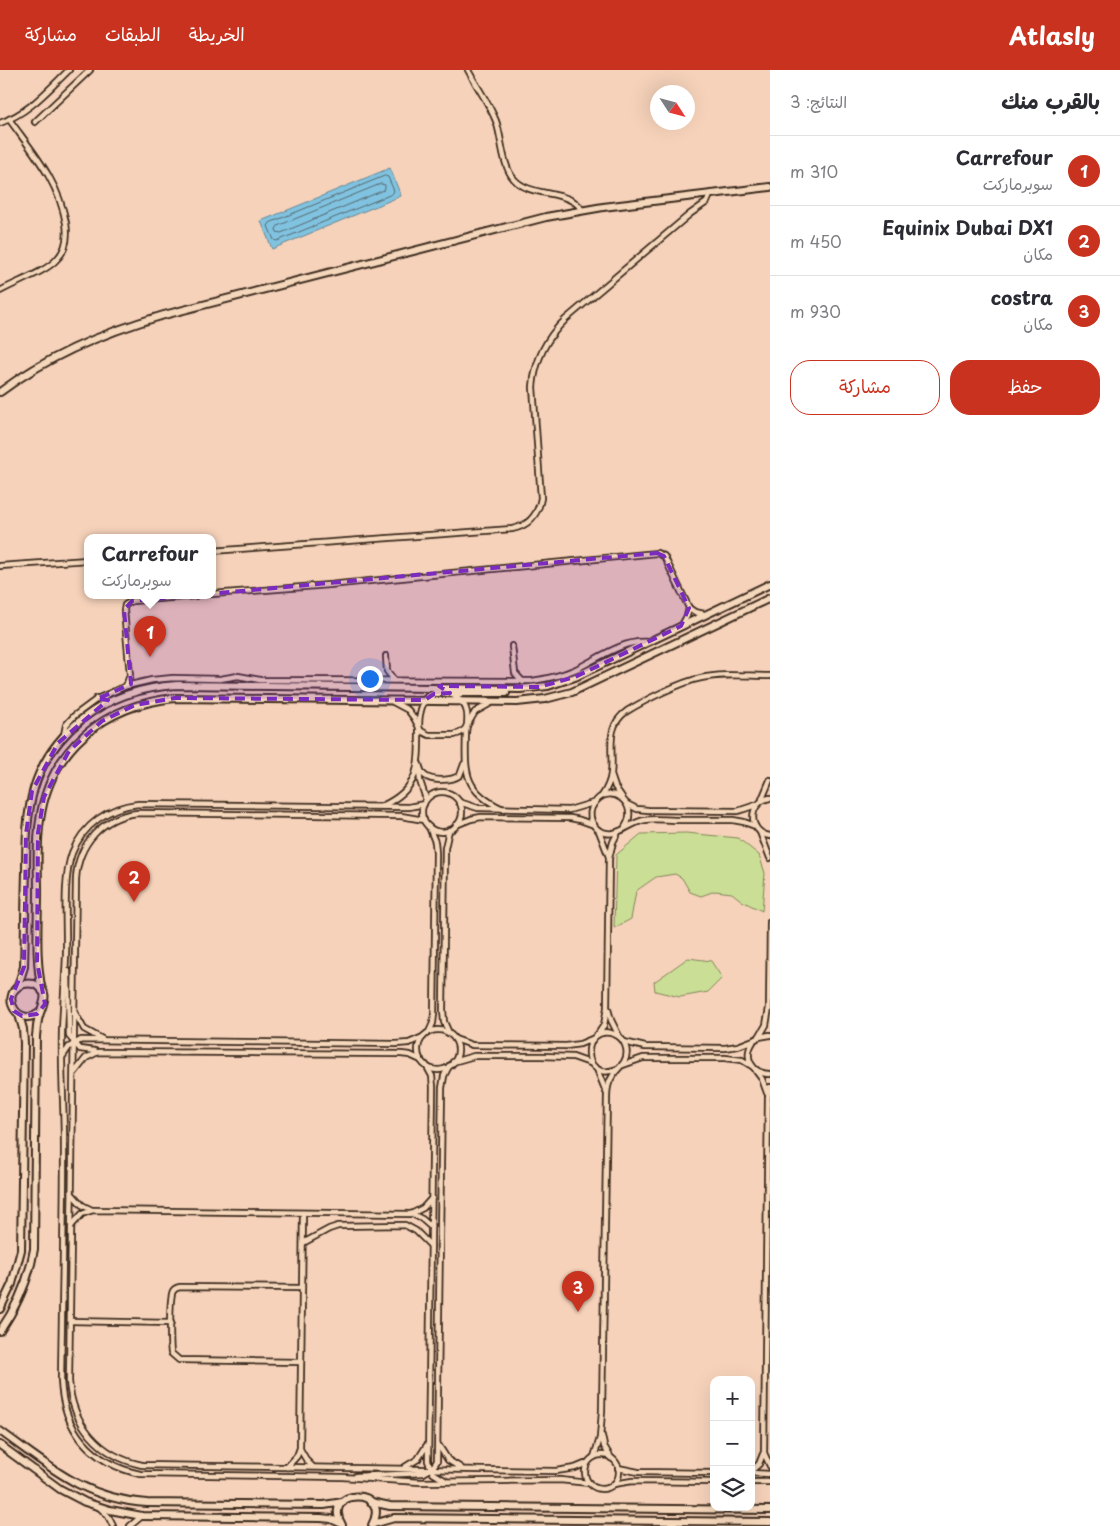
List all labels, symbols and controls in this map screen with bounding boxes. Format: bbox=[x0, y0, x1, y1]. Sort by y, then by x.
text: Atlasly bbox=[1009, 17, 1095, 53]
text: مشاركة bbox=[25, 20, 77, 47]
text: الطبقات bbox=[105, 20, 161, 47]
text: الخريطة bbox=[189, 20, 245, 47]
text: بالقرب منك bbox=[1001, 84, 1100, 116]
north arrow bbox=[650, 85, 695, 130]
text: النتائج: 3 bbox=[790, 89, 847, 113]
text: Carrefour bbox=[956, 143, 1053, 171]
text: 310 m bbox=[790, 159, 838, 183]
text: 1 bbox=[1080, 159, 1088, 183]
text: سوبرماركت bbox=[983, 171, 1053, 195]
text: Equinix Dubai DX1 bbox=[882, 213, 1053, 241]
text: 450 m bbox=[790, 229, 842, 253]
text: 2 bbox=[1078, 229, 1090, 253]
text: مكان bbox=[1023, 241, 1053, 265]
text: costra bbox=[991, 283, 1053, 311]
text: 930 m bbox=[790, 299, 841, 323]
text: 3 bbox=[1079, 299, 1089, 323]
text: مكان bbox=[1023, 311, 1053, 335]
button: مشاركة bbox=[790, 360, 940, 415]
button: حفظ bbox=[950, 360, 1100, 415]
popup bbox=[84, 534, 216, 599]
text: Carrefour bbox=[101, 539, 199, 567]
text: سوبرماركت bbox=[101, 567, 172, 591]
pin: 1 bbox=[134, 616, 166, 657]
your location bbox=[357, 666, 383, 692]
pin: 2 bbox=[118, 861, 150, 902]
pin: 3 bbox=[562, 1271, 594, 1312]
map controls bbox=[710, 1376, 755, 1511]
button: + bbox=[710, 1376, 755, 1421]
button: − bbox=[710, 1421, 755, 1466]
button: layers bbox=[710, 1466, 755, 1511]

